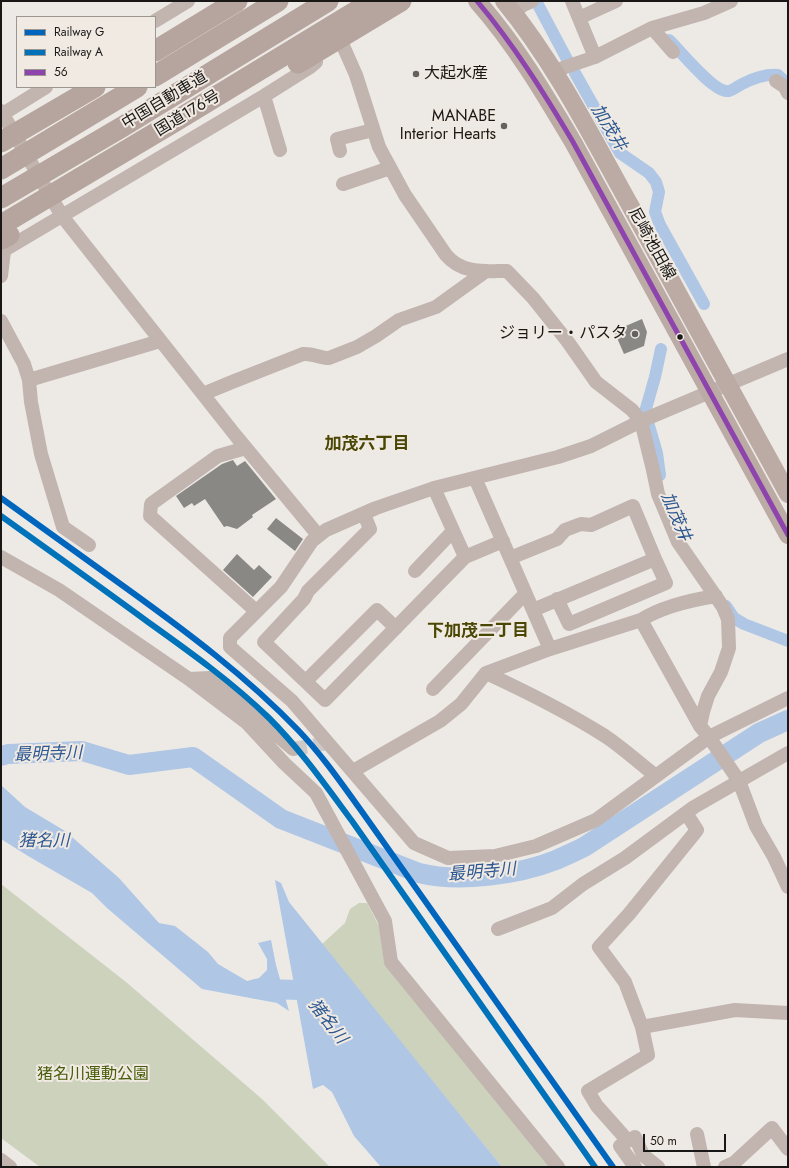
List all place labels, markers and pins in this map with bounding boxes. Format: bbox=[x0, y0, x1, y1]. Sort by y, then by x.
place label: 大起水産 bbox=[424, 64, 488, 84]
marker: 大起水産 bbox=[411, 69, 421, 79]
place label: MANABE Interior Hearts bbox=[400, 107, 496, 145]
marker: MANABE Interior Hearts bbox=[499, 121, 509, 131]
place label: ジョリー・パスタ bbox=[499, 324, 627, 344]
marker: ジョリー・パスタ bbox=[630, 329, 640, 339]
unlabelled marker bbox=[675, 332, 685, 342]

